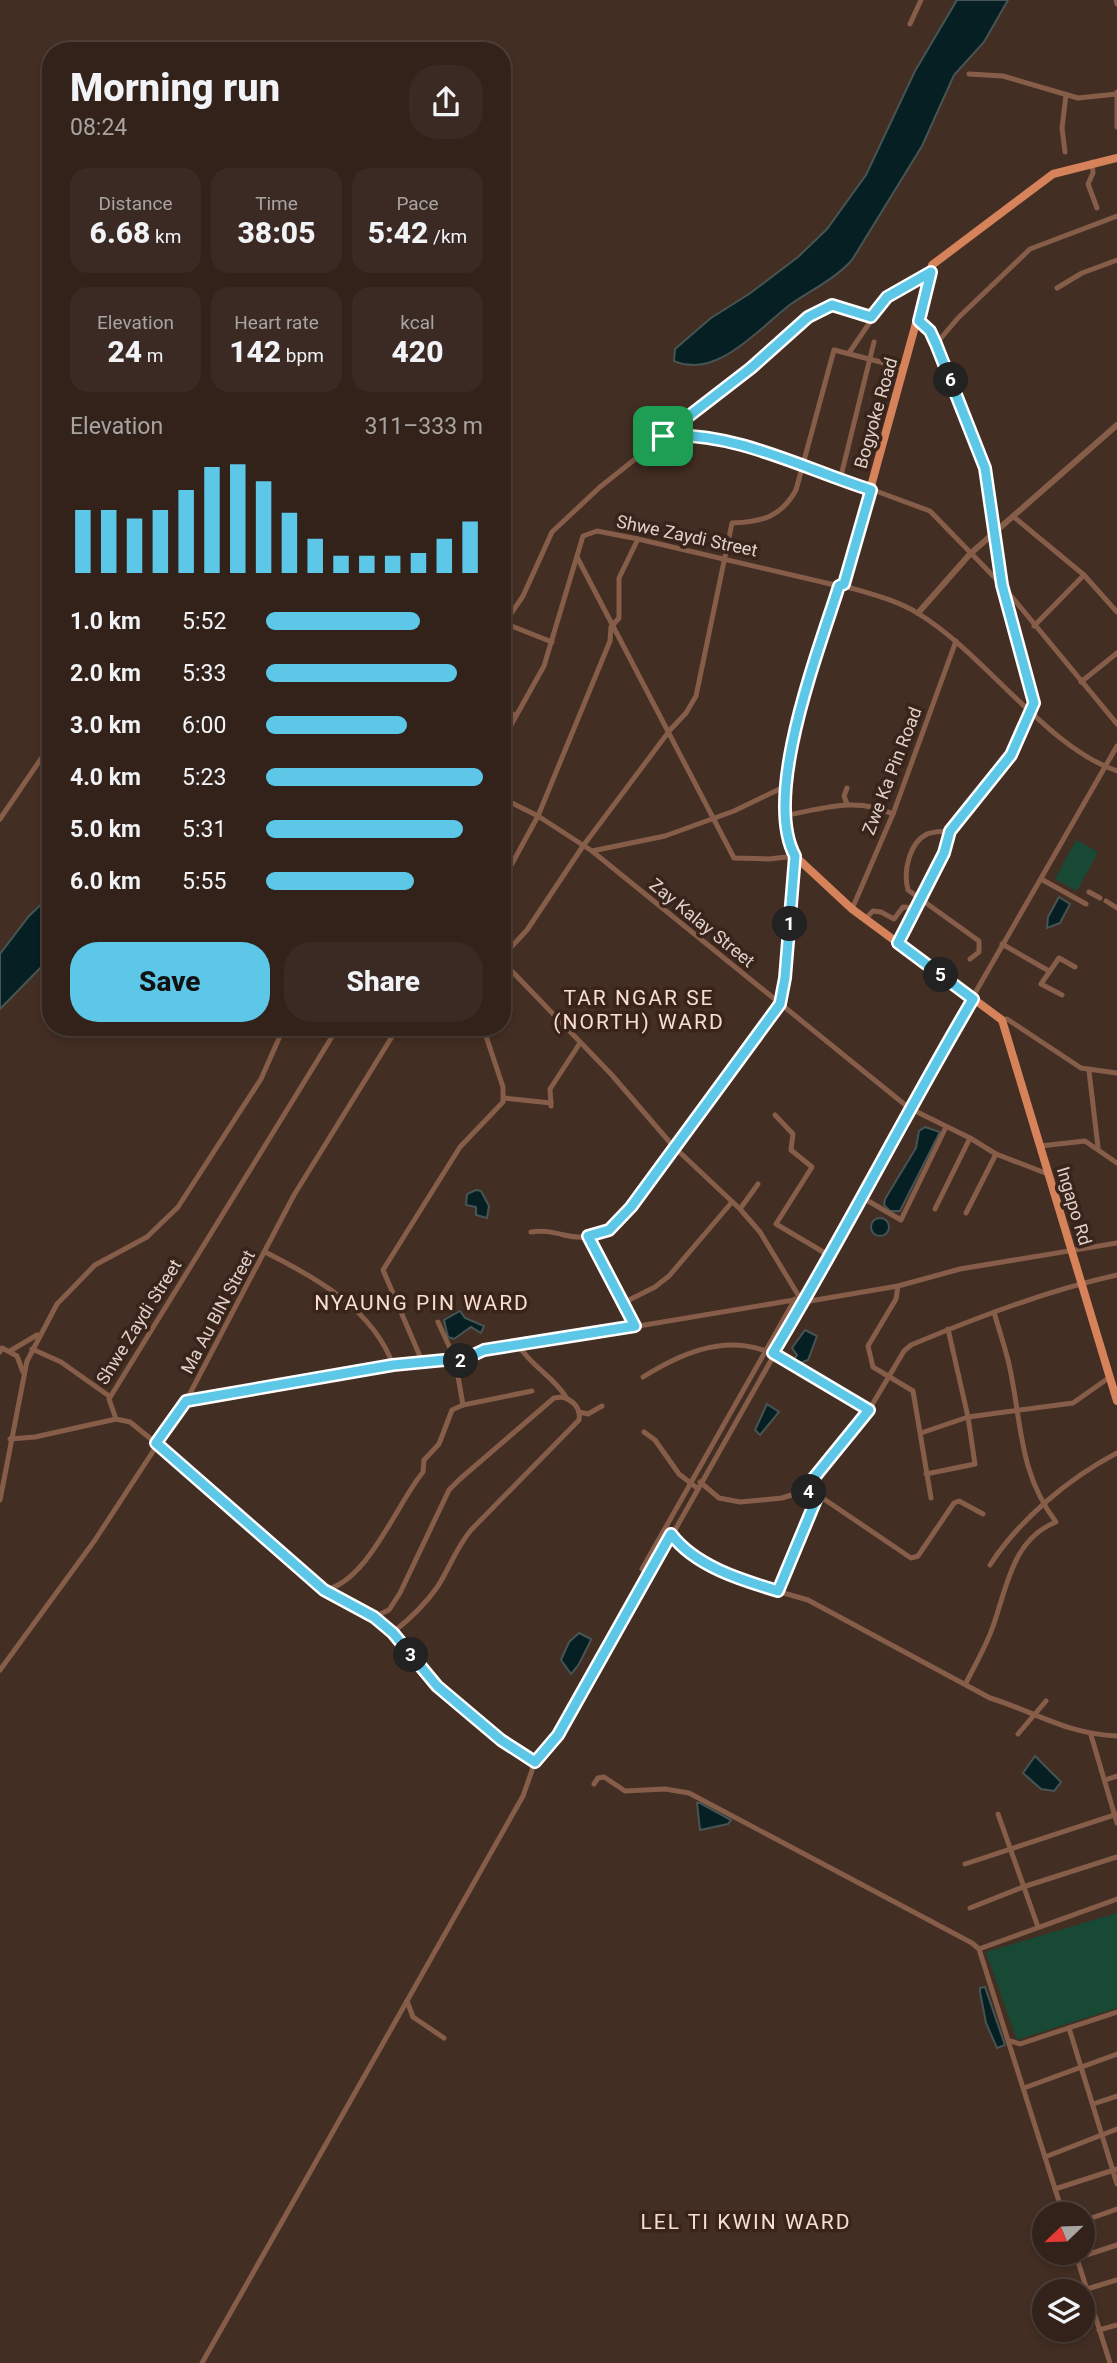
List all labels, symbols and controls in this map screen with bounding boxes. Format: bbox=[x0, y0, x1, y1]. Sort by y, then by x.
button: share bbox=[409, 65, 483, 139]
text: Morning run bbox=[70, 66, 280, 110]
text: 08:24 bbox=[70, 114, 127, 141]
text: Distance bbox=[99, 192, 172, 215]
text: Time bbox=[255, 192, 298, 215]
text: Pace bbox=[396, 192, 439, 215]
text: 6.68 bbox=[90, 215, 150, 250]
text: 38:05 bbox=[238, 215, 315, 250]
text: 5:42 bbox=[368, 215, 428, 250]
text: km bbox=[150, 225, 181, 248]
text: /km bbox=[428, 225, 467, 248]
text: Elevation bbox=[97, 311, 174, 334]
text: Heart rate bbox=[234, 311, 319, 334]
text: kcal bbox=[400, 311, 435, 334]
text: 24 bbox=[108, 334, 142, 369]
text: 142 bbox=[229, 334, 281, 369]
text: 420 bbox=[392, 334, 443, 369]
text: m bbox=[142, 344, 163, 367]
text: bpm bbox=[281, 344, 324, 367]
street label: Bogyoke Road bbox=[850, 355, 901, 471]
pin: 6 bbox=[934, 362, 968, 398]
text: 6 bbox=[945, 368, 956, 391]
pin bbox=[633, 406, 693, 466]
text: Elevation bbox=[70, 413, 163, 440]
text: 311–333 m bbox=[364, 413, 483, 440]
icon: arrive bbox=[644, 417, 682, 455]
street label: Shwe Zaydi Street bbox=[615, 510, 760, 561]
text: 1.0 km bbox=[70, 608, 141, 635]
text: 5:52 bbox=[182, 608, 226, 635]
text: 2.0 km bbox=[70, 660, 141, 687]
text: 5:33 bbox=[182, 660, 226, 687]
street label: Zwe Ka Pin Road bbox=[858, 704, 926, 838]
text: 3.0 km bbox=[70, 712, 141, 739]
text: 6:00 bbox=[182, 712, 226, 739]
text: 4.0 km bbox=[70, 764, 141, 791]
text: 5:23 bbox=[182, 764, 226, 791]
text: 5.0 km bbox=[70, 816, 141, 843]
text: 5:31 bbox=[182, 816, 226, 843]
text: 6.0 km bbox=[70, 868, 141, 895]
text: 5:55 bbox=[182, 868, 226, 895]
street label: Zay Kalay Street bbox=[646, 874, 759, 971]
pin: 1 bbox=[772, 906, 808, 942]
text: 1 bbox=[784, 912, 795, 935]
button: Save bbox=[70, 942, 270, 1022]
button: Share bbox=[284, 942, 483, 1022]
pin: 5 bbox=[923, 958, 958, 992]
text: 5 bbox=[935, 963, 946, 986]
district label: TAR NGAR SE (NORTH) WARD bbox=[553, 986, 725, 1034]
street label: Ingapo Rd bbox=[1053, 1164, 1096, 1248]
street label: Ma Au BIN Street bbox=[176, 1246, 259, 1377]
street label: Shwe Zaydi Street bbox=[92, 1255, 186, 1388]
district label: NYAUNG PIN WARD bbox=[314, 1291, 530, 1315]
pin: 2 bbox=[444, 1344, 478, 1378]
text: 2 bbox=[455, 1349, 466, 1372]
pin: 4 bbox=[792, 1474, 826, 1510]
text: 4 bbox=[803, 1480, 814, 1503]
pin: 3 bbox=[394, 1638, 428, 1672]
text: 3 bbox=[405, 1643, 416, 1666]
north arrow bbox=[1032, 2202, 1096, 2264]
map controls bbox=[1032, 2202, 1095, 2342]
district label: LEL TI KWIN WARD bbox=[640, 2210, 852, 2234]
button: layers bbox=[1032, 2279, 1095, 2342]

